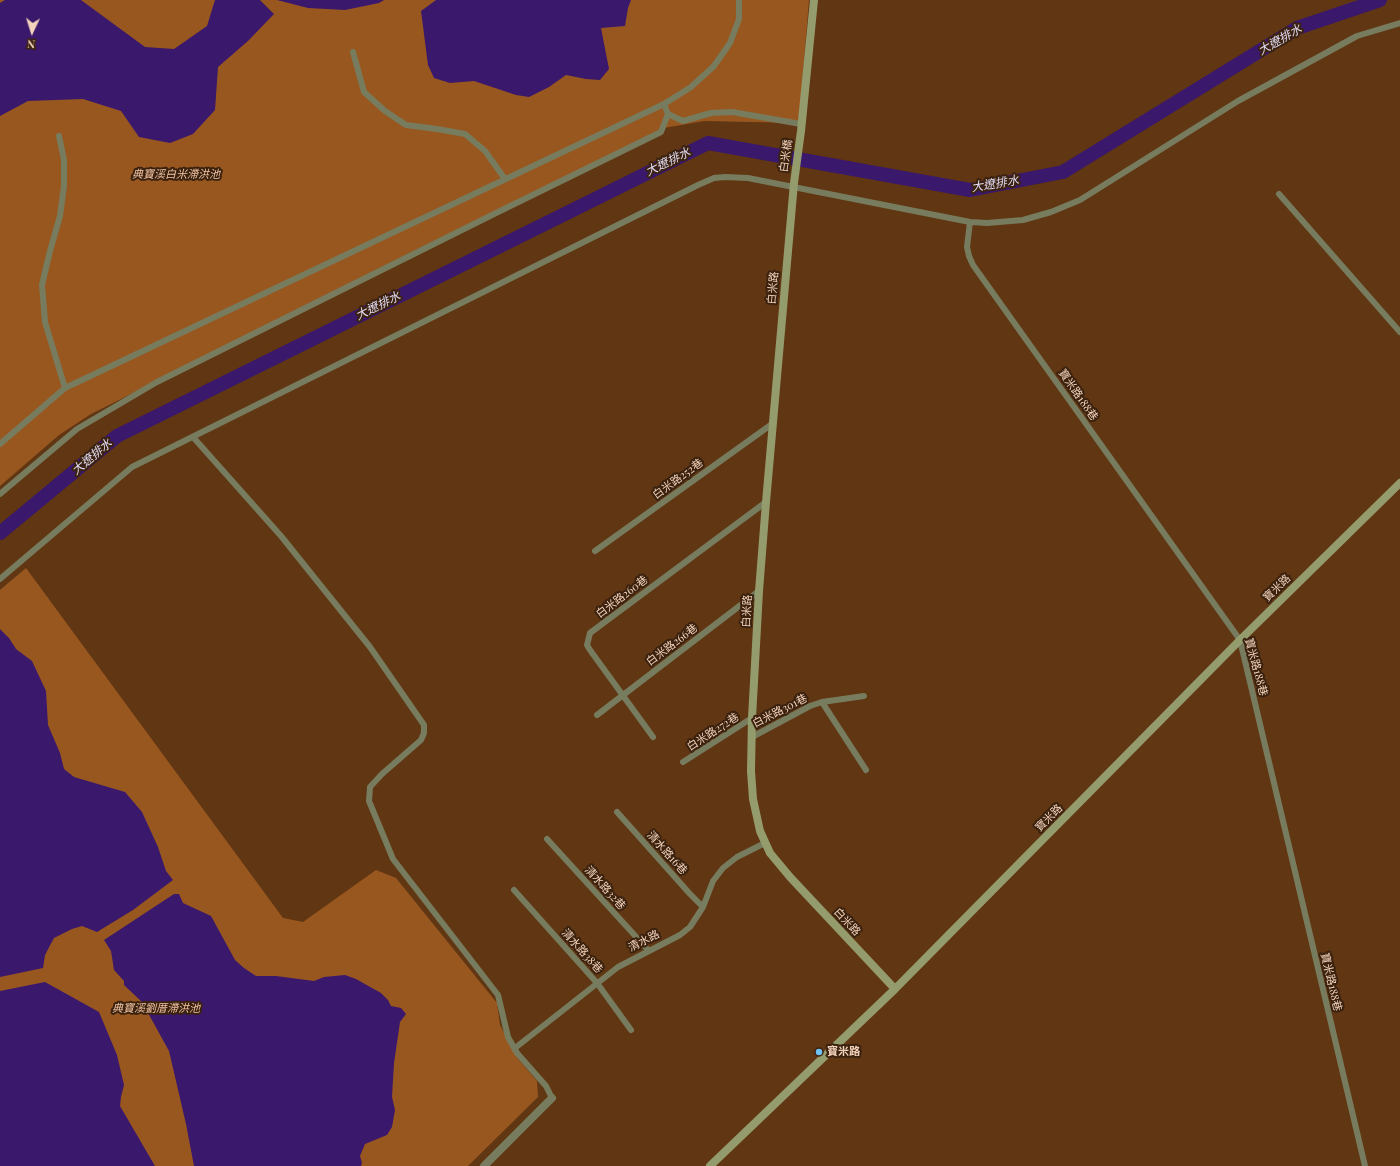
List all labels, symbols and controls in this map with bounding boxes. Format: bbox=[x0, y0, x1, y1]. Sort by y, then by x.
north arrow bbox=[12, 12, 52, 52]
water label: 大遼排水 bbox=[1256, 22, 1304, 58]
text: N bbox=[27, 37, 36, 52]
street label: 白米橋 bbox=[777, 139, 795, 173]
water label: 大遼排水 bbox=[643, 145, 693, 179]
park label: 典寶溪白米滯洪池 bbox=[132, 168, 220, 182]
water label: 大遼排水 bbox=[970, 173, 1020, 195]
street label: 白米路 bbox=[765, 271, 781, 305]
water label: 大遼排水 bbox=[353, 289, 403, 323]
street label: 寶米路188巷 bbox=[1056, 367, 1100, 423]
water label: 大遼排水 bbox=[69, 436, 115, 478]
street label: 白米路252巷 bbox=[650, 456, 706, 502]
street label: 寶米路 bbox=[1261, 572, 1293, 604]
street label: 白米路260巷 bbox=[593, 573, 651, 621]
street label: 白米路 bbox=[740, 594, 754, 628]
street label: 白米路266巷 bbox=[644, 621, 700, 669]
street label: 寶米路188巷 bbox=[1242, 637, 1270, 697]
street label: 白米路301巷 bbox=[750, 692, 810, 730]
street label: 白米路272巷 bbox=[685, 710, 741, 754]
street label: 寶米路 bbox=[1033, 802, 1065, 834]
street label: 清水路16巷 bbox=[644, 829, 690, 877]
street label: 清水路32巷 bbox=[582, 863, 628, 913]
street label: 白米路 bbox=[831, 905, 863, 939]
street label: 清水路38巷 bbox=[559, 926, 605, 976]
street label: 清水路 bbox=[626, 928, 662, 954]
street label: 寶米路188巷 bbox=[1318, 952, 1344, 1012]
park label: 典寶溪劉厝滯洪池 bbox=[112, 1002, 200, 1016]
place label: 寶米路 bbox=[827, 1045, 860, 1059]
marker: 寶米路 bbox=[814, 1047, 824, 1057]

